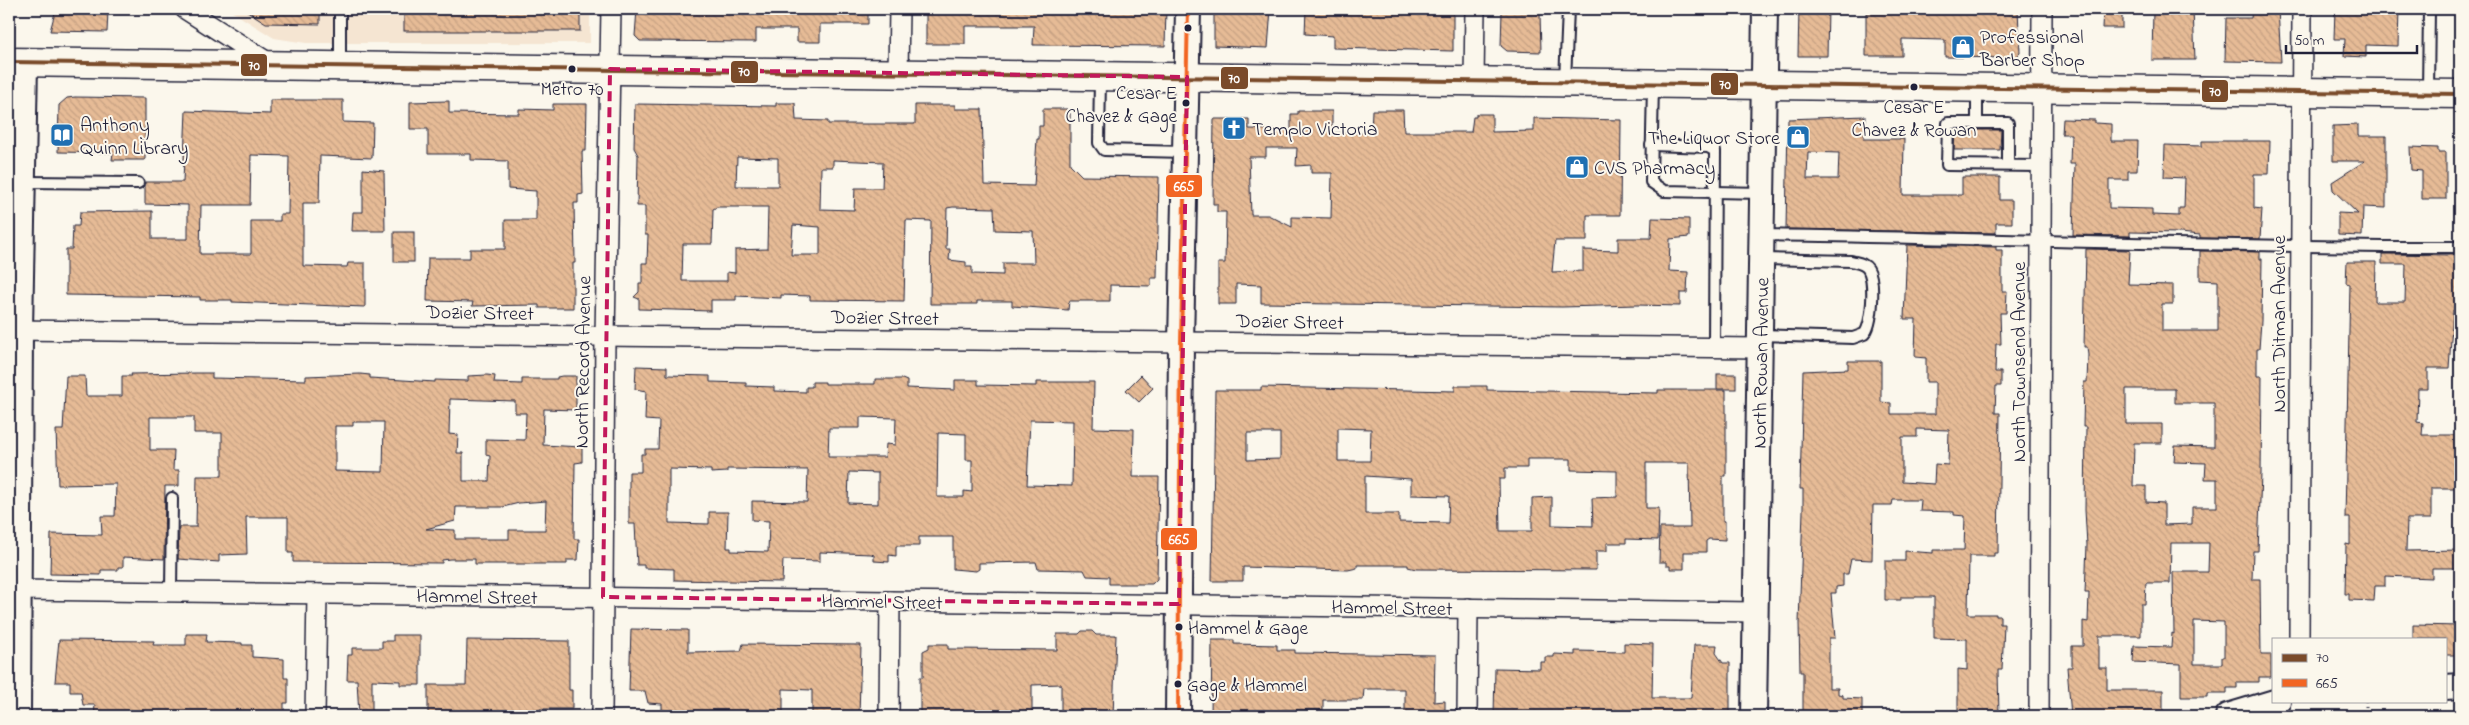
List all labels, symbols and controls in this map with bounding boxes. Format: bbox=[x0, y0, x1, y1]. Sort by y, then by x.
scale bar bbox=[2286, 22, 2418, 54]
unlabelled marker bbox=[1183, 23, 1193, 33]
place label: Professional Barber Shop bbox=[1979, 24, 2085, 76]
text: 50 m bbox=[2294, 30, 2325, 52]
shop icon: Professional Barber Shop bbox=[1950, 34, 1976, 60]
line badge: 70 bbox=[240, 53, 268, 77]
text: 70 bbox=[248, 56, 260, 77]
line badge: 70 bbox=[730, 60, 759, 84]
text: 70 bbox=[738, 62, 750, 83]
marker: Metro 70 bbox=[567, 64, 577, 74]
line badge: 70 bbox=[1220, 66, 1249, 90]
text: 70 bbox=[1228, 69, 1240, 90]
line badge: 70 bbox=[1710, 72, 1739, 96]
text: 70 bbox=[1719, 75, 1731, 96]
place label: Metro 70 bbox=[541, 77, 604, 104]
line badge: 70 bbox=[2201, 79, 2229, 103]
place label: Cesar E Chavez & Gage bbox=[1065, 81, 1177, 133]
marker: Cesar E Chavez & Rowan bbox=[1909, 82, 1919, 92]
text: 70 bbox=[2209, 82, 2221, 103]
place label: Cesar E Chavez & Rowan bbox=[1852, 95, 1976, 145]
marker: Cesar E Chavez & Gage bbox=[1181, 98, 1191, 108]
place label: Anthony Quinn Library bbox=[80, 112, 188, 164]
church icon: Templo Victoria bbox=[1221, 115, 1247, 141]
place label: Templo Victoria bbox=[1252, 116, 1378, 145]
library icon: Anthony Quinn Library bbox=[49, 122, 75, 148]
shop icon: The Liquor Store bbox=[1785, 124, 1811, 150]
place label: The Liquor Store bbox=[1648, 125, 1780, 154]
shop icon: CVS Pharmacy bbox=[1564, 154, 1590, 180]
place label: CVS Pharmacy bbox=[1594, 155, 1715, 184]
line badge: 665 bbox=[1165, 174, 1203, 198]
text: 665 bbox=[1173, 177, 1194, 198]
street label: North Ditman Avenue bbox=[2266, 235, 2295, 413]
street label: North Townsend Avenue bbox=[2006, 262, 2035, 462]
street label: North Record Avenue bbox=[568, 275, 601, 449]
street label: North Rowan Avenue bbox=[1747, 277, 1778, 449]
street label: Dozier Street bbox=[425, 299, 534, 330]
street label: Dozier Street bbox=[830, 304, 939, 335]
street label: Dozier Street bbox=[1235, 308, 1344, 339]
line badge: 665 bbox=[1160, 527, 1198, 551]
text: 665 bbox=[1168, 530, 1189, 551]
street label: Hammel Street bbox=[416, 583, 538, 614]
street label: Hammel Street bbox=[821, 588, 943, 619]
street label: Hammel Street bbox=[1331, 594, 1453, 625]
place label: Hammel & Gage bbox=[1188, 616, 1308, 645]
marker: Hammel & Gage bbox=[1174, 622, 1184, 632]
legend bbox=[2272, 638, 2446, 702]
text: 70 bbox=[2316, 647, 2329, 669]
place label: Gage & Hammel bbox=[1187, 673, 1307, 702]
text: 665 bbox=[2316, 673, 2338, 695]
marker: Gage & Hammel bbox=[1173, 679, 1183, 689]

